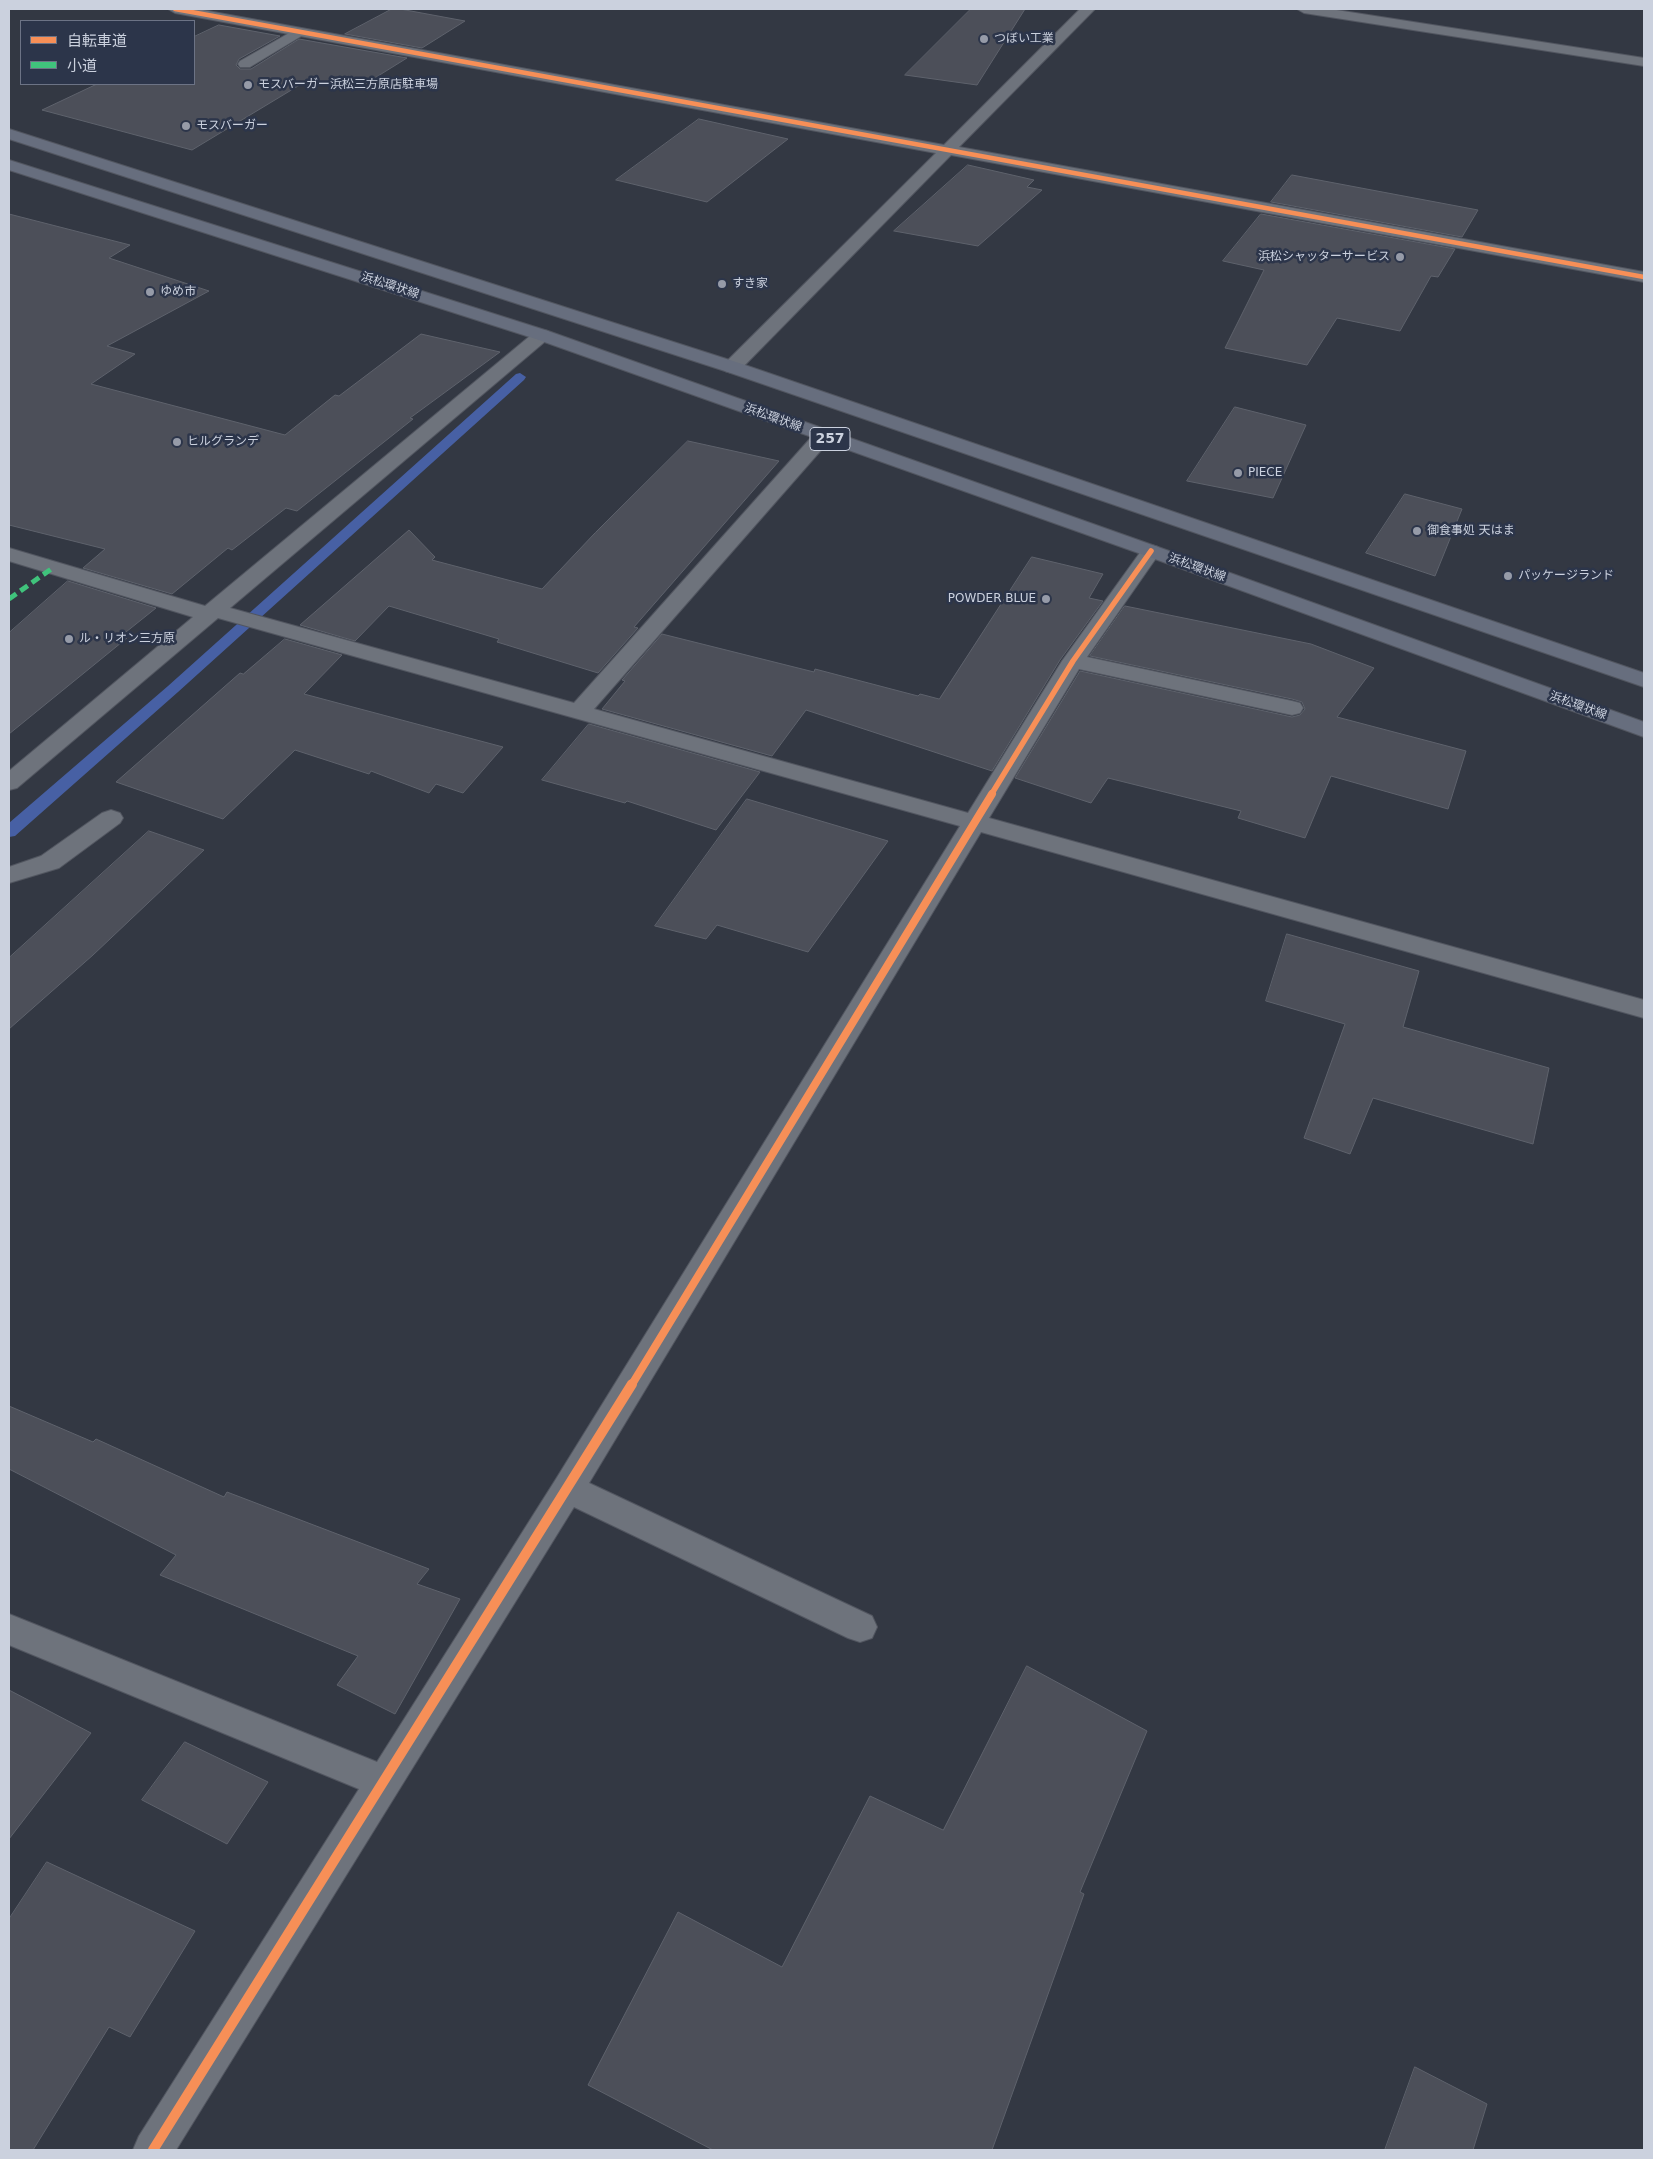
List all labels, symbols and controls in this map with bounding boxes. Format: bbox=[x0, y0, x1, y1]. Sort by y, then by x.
legend bbox=[20, 20, 195, 85]
text: 自転車道 bbox=[67, 32, 127, 50]
place label: つぼい工業 bbox=[994, 32, 1054, 46]
marker: つぼい工業 bbox=[978, 33, 990, 45]
text: 小道 bbox=[67, 57, 97, 75]
place label: モスバーガー浜松三方原店駐車場 bbox=[258, 78, 438, 92]
marker: モスバーガー浜松三方原店駐車場 bbox=[242, 79, 254, 91]
place label: モスバーガー bbox=[196, 119, 268, 133]
marker: モスバーガー bbox=[180, 120, 192, 132]
place label: 浜松シャッターサービス bbox=[1258, 250, 1390, 264]
marker: 浜松シャッターサービス bbox=[1394, 251, 1406, 263]
street label: 浜松環状線 bbox=[359, 270, 421, 302]
place label: すき家 bbox=[732, 277, 768, 291]
marker: すき家 bbox=[716, 278, 728, 290]
place label: ゆめ市 bbox=[160, 285, 196, 299]
marker: ゆめ市 bbox=[144, 286, 156, 298]
street label: 浜松環状線 bbox=[742, 401, 804, 435]
road number: 257 bbox=[810, 428, 850, 450]
place label: ヒルグランデ bbox=[187, 435, 259, 449]
marker: ヒルグランデ bbox=[171, 436, 183, 448]
place label: PIECE bbox=[1248, 466, 1282, 480]
marker: PIECE bbox=[1232, 467, 1244, 479]
place label: 御食事処 天はま bbox=[1427, 524, 1515, 538]
marker: 御食事処 天はま bbox=[1411, 525, 1423, 537]
street label: 浜松環状線 bbox=[1166, 551, 1228, 585]
place label: パッケージランド bbox=[1518, 569, 1614, 583]
marker: パッケージランド bbox=[1502, 570, 1514, 582]
place label: POWDER BLUE bbox=[948, 592, 1036, 606]
marker: POWDER BLUE bbox=[1040, 593, 1052, 605]
place label: ル・リオン三方原 bbox=[79, 632, 175, 646]
marker: ル・リオン三方原 bbox=[63, 633, 75, 645]
street label: 浜松環状線 bbox=[1547, 689, 1609, 723]

